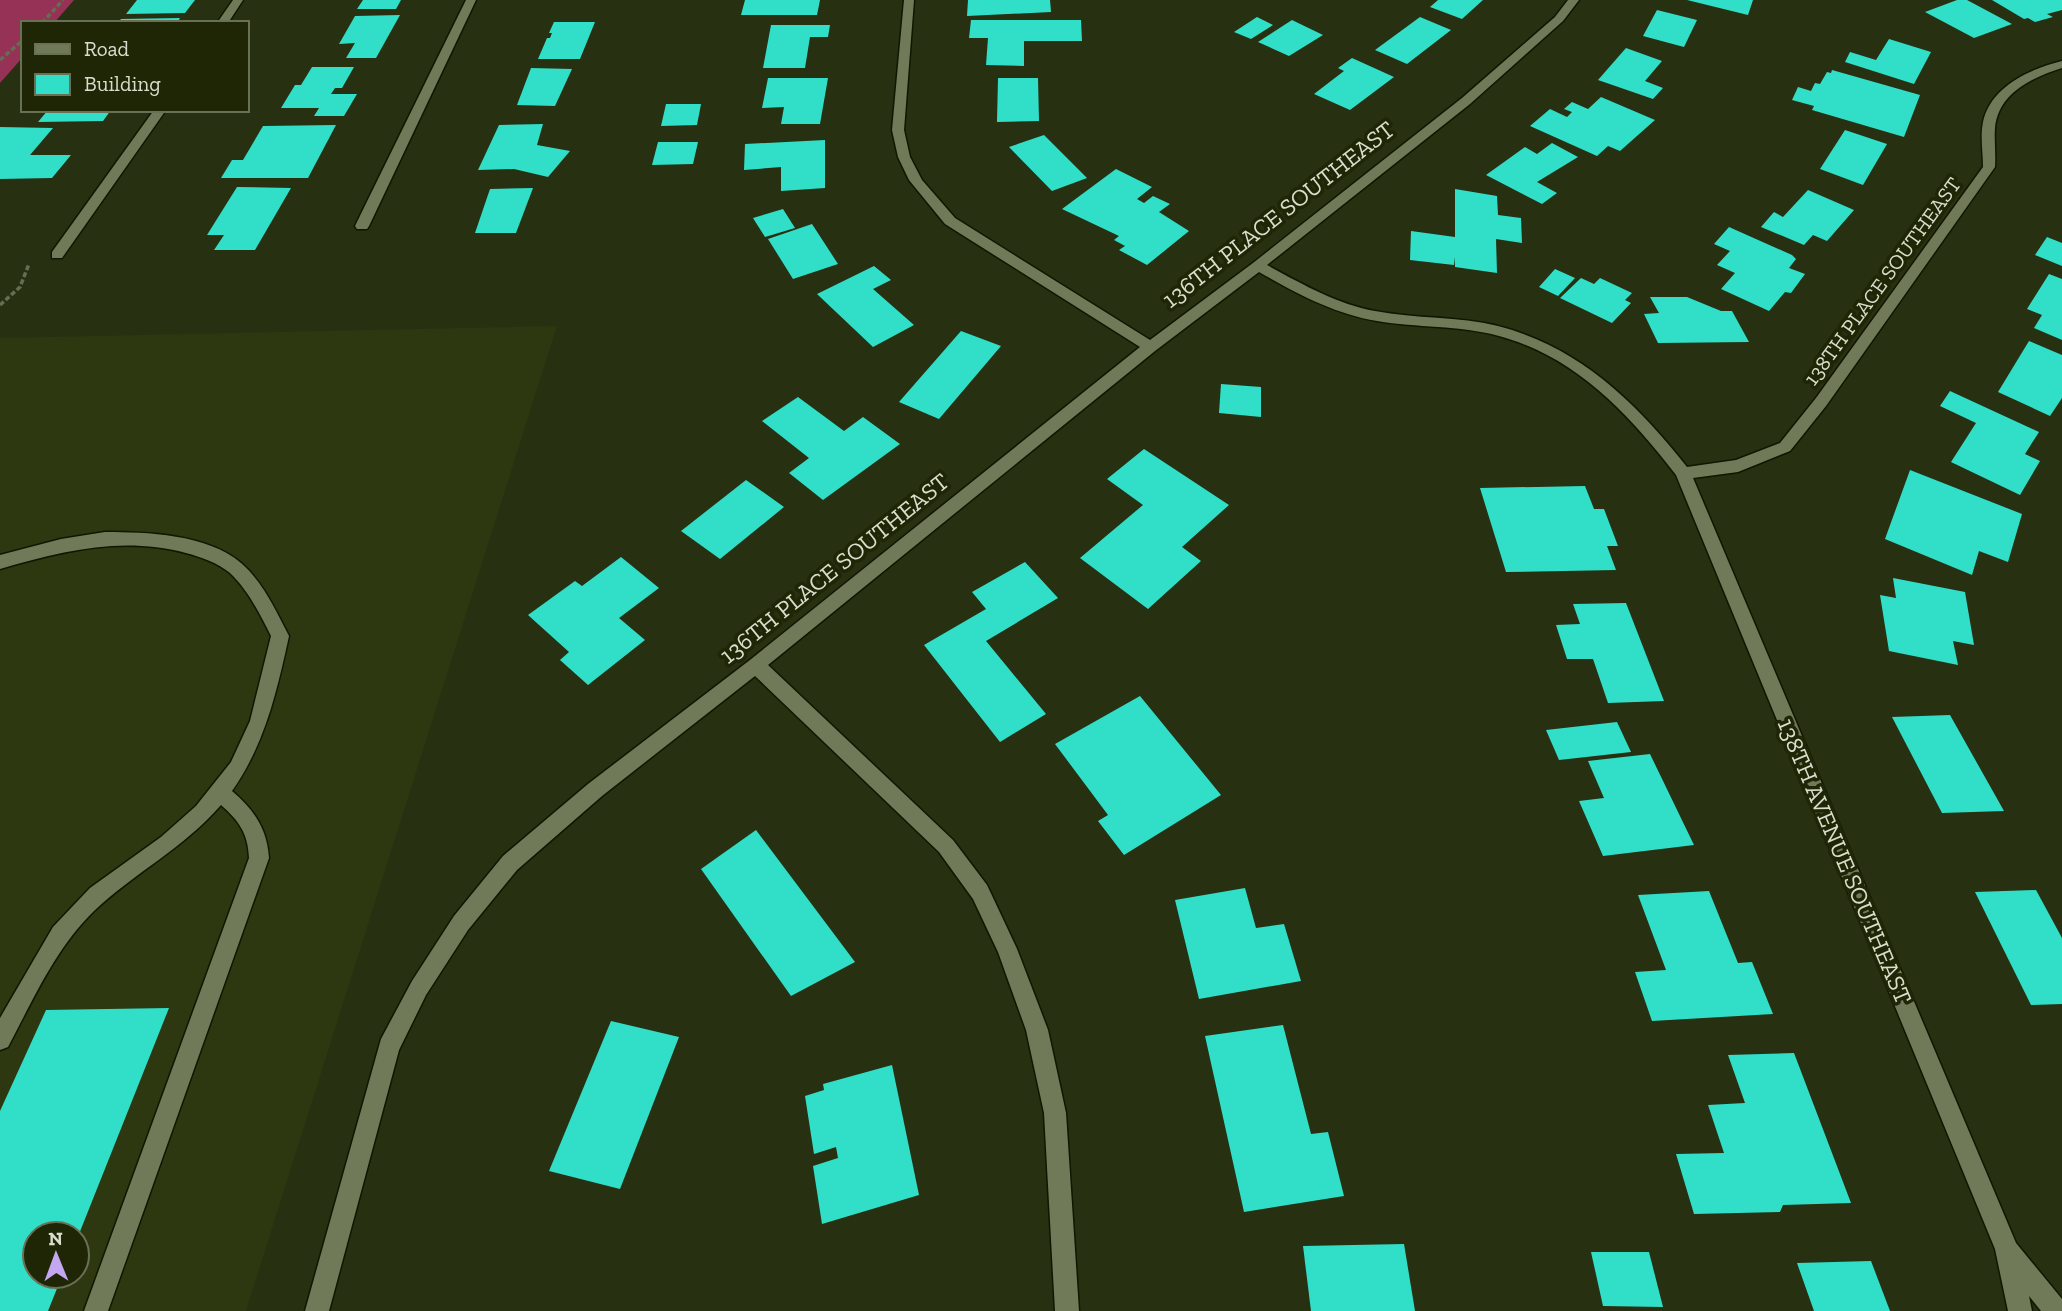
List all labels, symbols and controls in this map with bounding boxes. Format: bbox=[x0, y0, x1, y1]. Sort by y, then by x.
legend bbox=[21, 21, 248, 112]
text: Road bbox=[84, 36, 130, 61]
text: Building bbox=[84, 71, 161, 96]
street label: 136TH PLACE SOUTHEAST bbox=[1156, 114, 1400, 314]
street label: 138TH PLACE SOUTHEAST bbox=[1798, 172, 1966, 390]
street label: 136TH PLACE SOUTHEAST bbox=[714, 467, 955, 669]
street label: 138TH AVENUE SOUTHEAST bbox=[1772, 714, 1918, 1008]
north arrow bbox=[21, 1220, 91, 1290]
text: N bbox=[48, 1227, 63, 1250]

